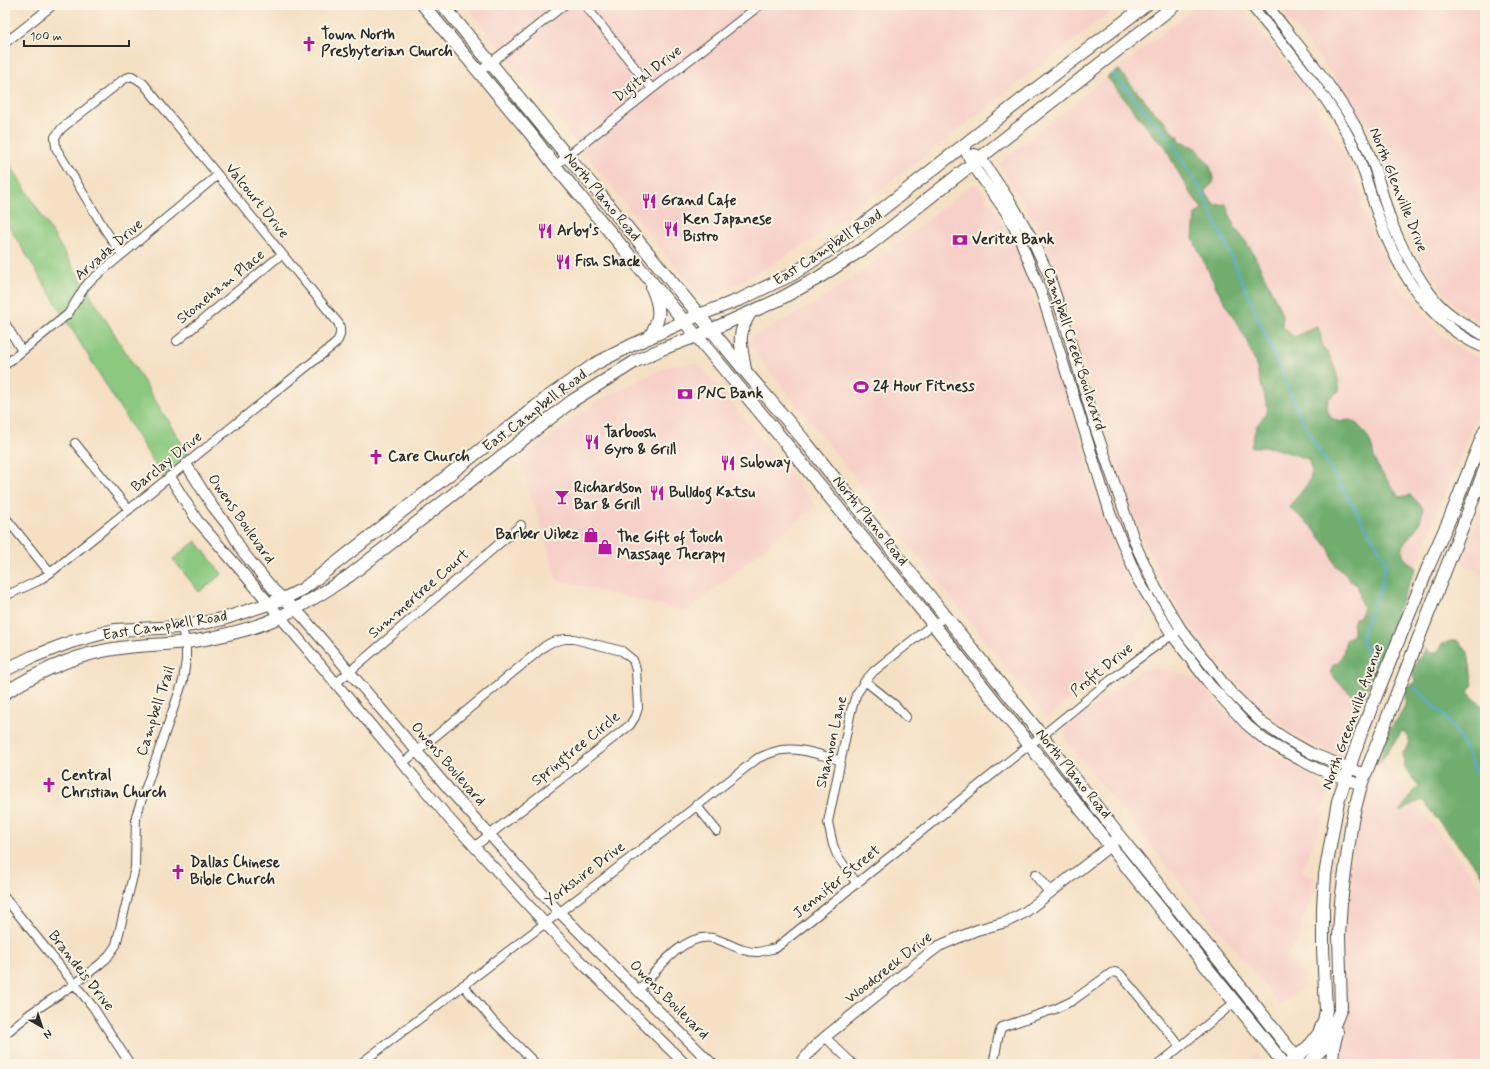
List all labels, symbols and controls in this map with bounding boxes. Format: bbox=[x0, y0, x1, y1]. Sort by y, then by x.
scale bar bbox=[24, 22, 129, 48]
place label: Town North Presbyterian Church bbox=[321, 25, 453, 62]
text: 100 m bbox=[30, 29, 62, 45]
church icon: Town North Presbyterian Church bbox=[300, 35, 318, 53]
street label: Digital Drive bbox=[610, 41, 687, 108]
street label: North Glenville Drive bbox=[1364, 125, 1432, 255]
street label: North Plano Road bbox=[559, 148, 645, 246]
street label: Valcourt Drive bbox=[220, 159, 294, 243]
place label: Grand Cafe bbox=[661, 191, 737, 211]
restaurant icon: Grand Cafe bbox=[640, 192, 658, 210]
street label: East Campbell Road bbox=[770, 205, 886, 291]
place label: Ken Japanese Bistro bbox=[683, 210, 772, 247]
street label: Arvada Drive bbox=[70, 215, 148, 285]
restaurant icon: Ken Japanese Bistro bbox=[662, 220, 680, 238]
place label: Arby's bbox=[557, 221, 599, 241]
restaurant icon: Arby's bbox=[536, 222, 554, 240]
place label: Veritex Bank bbox=[972, 230, 1055, 250]
bank icon: Veritex Bank bbox=[951, 231, 969, 249]
street label: Stoneham Place bbox=[173, 245, 269, 329]
place label: Fish Shack bbox=[575, 252, 641, 272]
restaurant icon: Fish Shack bbox=[554, 253, 572, 271]
street label: Campbell Creek Boulevard bbox=[1038, 265, 1110, 433]
street label: East Campbell Road bbox=[479, 365, 591, 457]
place label: 24 Hour Fitness bbox=[873, 377, 975, 397]
sports icon: 24 Hour Fitness bbox=[852, 378, 870, 396]
place label: PNC Bank bbox=[697, 384, 764, 404]
bank icon: PNC Bank bbox=[676, 385, 694, 403]
place label: Tarboosh Gyro & Grill bbox=[604, 423, 677, 460]
street label: Barclay Drive bbox=[127, 427, 207, 497]
restaurant icon: Tarboosh Gyro & Grill bbox=[583, 433, 601, 451]
place label: Care Church bbox=[388, 447, 470, 467]
church icon: Care Church bbox=[367, 448, 385, 466]
place label: Subway bbox=[740, 453, 791, 473]
restaurant icon: Subway bbox=[719, 454, 737, 472]
street label: Owens Boulevard bbox=[203, 470, 279, 568]
street label: North Plano Road bbox=[827, 472, 913, 570]
place label: Richardson Bar & Grill bbox=[574, 478, 642, 515]
place label: Bulldog Katsu bbox=[669, 483, 755, 505]
restaurant icon: Bulldog Katsu bbox=[648, 484, 666, 502]
bar icon: Richardson Bar & Grill bbox=[553, 488, 571, 506]
place label: Barber Uibez bbox=[496, 525, 580, 545]
shop icon: Barber Uibez bbox=[582, 526, 600, 544]
place label: The Gift of Touch Massage Therapy bbox=[617, 528, 725, 566]
shop icon: The Gift of Touch Massage Therapy bbox=[596, 538, 614, 556]
street label: Summertree Court bbox=[364, 545, 474, 643]
street label: East Campbell Road bbox=[101, 606, 229, 646]
street label: Profit Drive bbox=[1067, 638, 1138, 701]
street label: North Greenville Avenue bbox=[1317, 641, 1389, 793]
street label: Campbell Trail bbox=[132, 663, 180, 759]
street label: Shannon Lane bbox=[812, 694, 852, 790]
street label: Springtree Circle bbox=[527, 707, 625, 792]
street label: Owens Boulevard bbox=[406, 718, 490, 810]
street label: North Plano Road bbox=[1030, 725, 1116, 823]
place label: Central Christian Church bbox=[61, 766, 167, 803]
church icon: Central Christian Church bbox=[40, 776, 58, 794]
street label: Yorkshire Drive bbox=[541, 837, 629, 911]
street label: Jennifer Street bbox=[789, 841, 885, 923]
place label: Dallas Chinese Bible Church bbox=[190, 853, 280, 890]
church icon: Dallas Chinese Bible Church bbox=[169, 863, 187, 881]
street label: Brandeis Drive bbox=[43, 927, 119, 1016]
street label: Woodcreek Drive bbox=[841, 927, 937, 1008]
street label: Owens Boulevard bbox=[625, 956, 713, 1044]
north arrow bbox=[22, 1007, 62, 1047]
text: N bbox=[40, 1026, 55, 1042]

